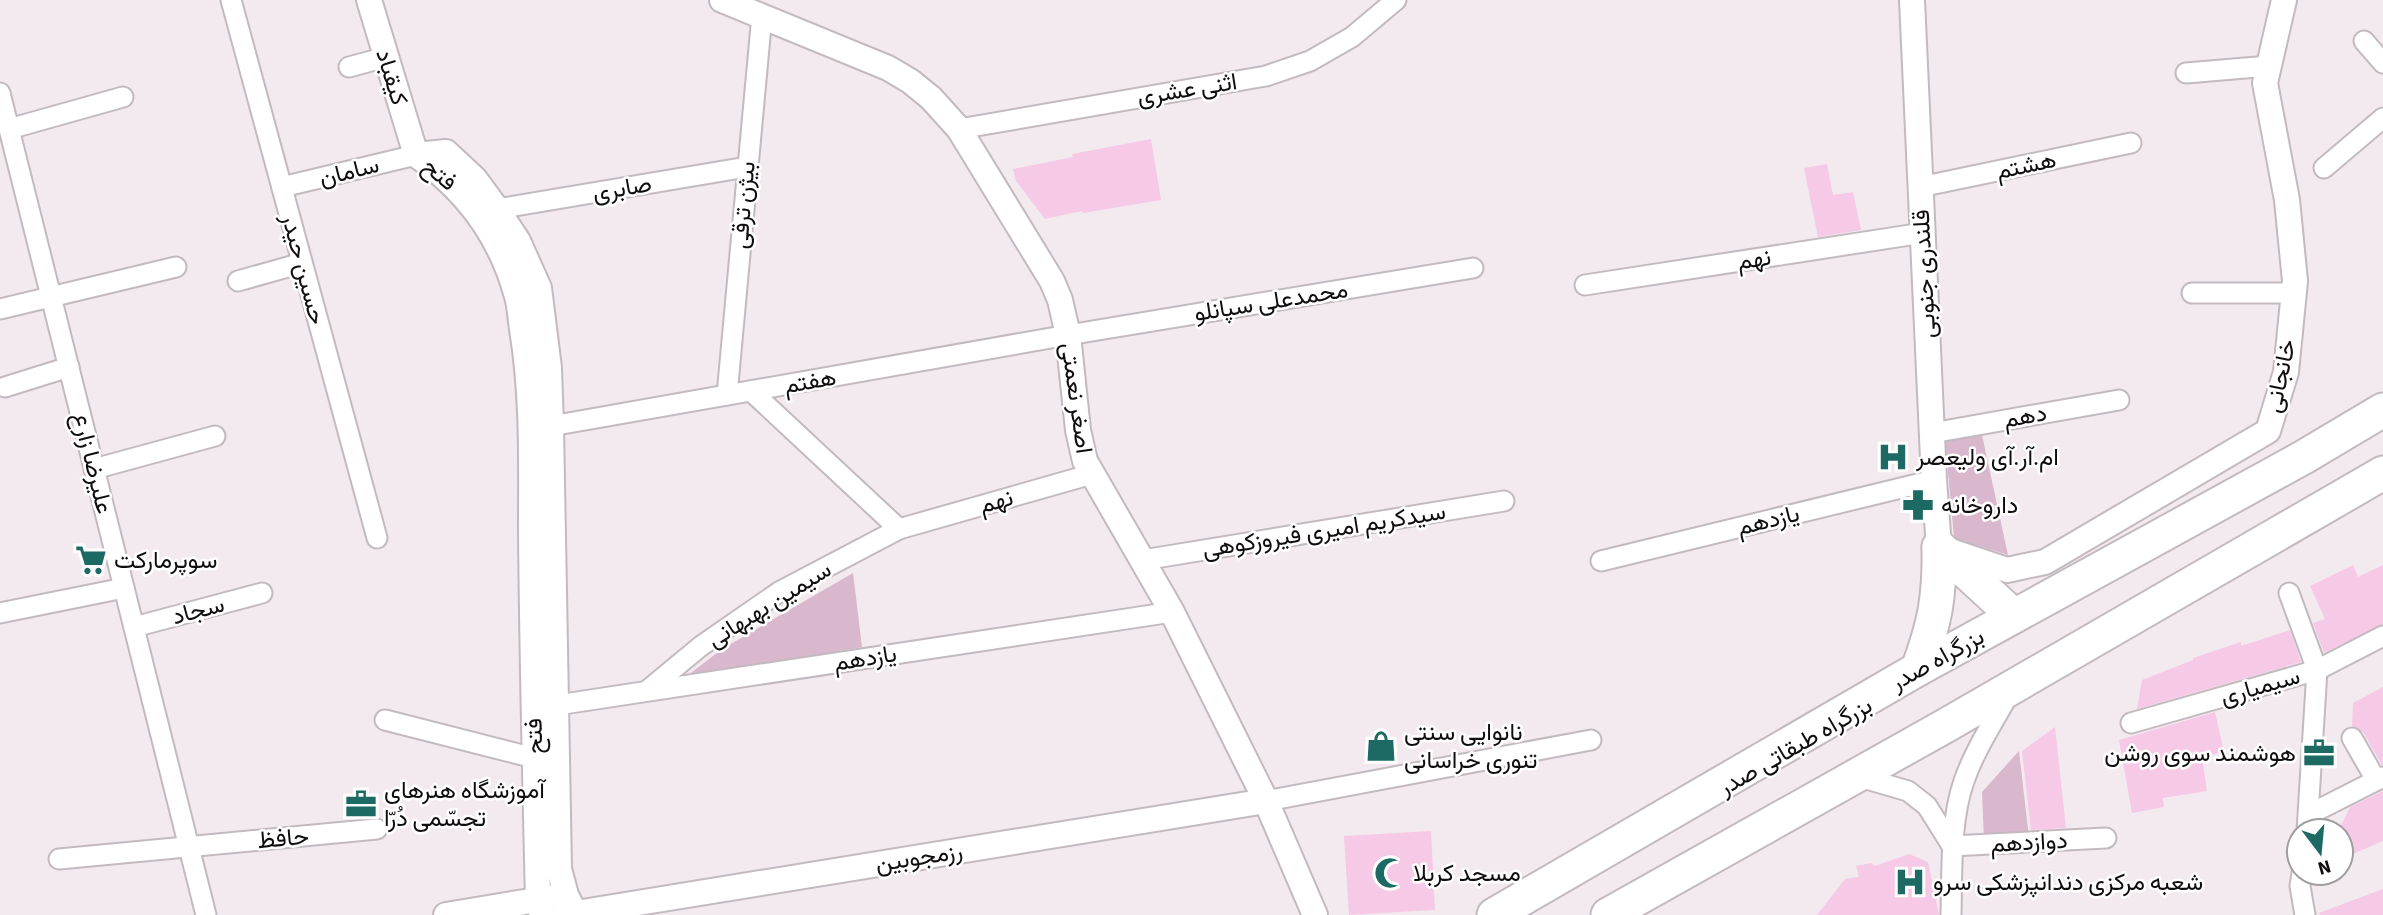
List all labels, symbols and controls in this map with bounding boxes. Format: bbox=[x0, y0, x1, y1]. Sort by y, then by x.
street label: کیقباد bbox=[366, 45, 417, 110]
street label: اثنی عشری bbox=[1134, 64, 1240, 115]
street label: هشتم bbox=[1993, 142, 2059, 189]
street label: سامان bbox=[316, 147, 383, 196]
street label: فتح bbox=[415, 149, 465, 199]
street label: بیژن ترقی bbox=[722, 160, 765, 250]
street label: صابری bbox=[590, 166, 654, 211]
street label: حسین حیدر bbox=[272, 209, 335, 329]
street label: قلندری جنوبی bbox=[1904, 209, 1945, 339]
street label: نهم bbox=[1735, 240, 1774, 279]
street label: محمدعلی سپانلو bbox=[1192, 272, 1350, 331]
street label: خانجانی bbox=[2256, 336, 2305, 416]
street label: اصغر نعمتی bbox=[1051, 340, 1102, 456]
street label: هفتم bbox=[781, 360, 839, 403]
street label: دهم bbox=[2001, 395, 2049, 437]
street label: علیرضا زارع bbox=[63, 409, 122, 518]
hospital icon: ام.آر.آی ولیعصر bbox=[1876, 440, 1910, 474]
place label: ام.آر.آی ولیعصر bbox=[1915, 440, 2059, 475]
street label: نهم bbox=[975, 480, 1017, 523]
pharmacy icon: داروخانه bbox=[1901, 488, 1935, 522]
place label: داروخانه bbox=[1941, 488, 2018, 523]
street label: سیدکریم امیری فیروزکوهی bbox=[1200, 494, 1448, 567]
street label: یازدهم bbox=[1733, 496, 1803, 545]
supermarket icon: سوپرمارکت bbox=[74, 543, 108, 577]
place label: سوپرمارکت bbox=[114, 543, 217, 578]
street label: سیمین بهبهانی bbox=[700, 552, 838, 657]
street label: سجاد bbox=[168, 587, 228, 634]
street label: بزرگراه صدر bbox=[1883, 619, 1991, 700]
street label: یازدهم bbox=[831, 636, 899, 681]
street label: سیمیاری bbox=[2216, 658, 2304, 715]
street label: بزرگراه طبقاتی صدر bbox=[1711, 688, 1879, 805]
place label: نانوایی سنتی تنوری خراسانی bbox=[1404, 715, 1538, 778]
street label: فتح bbox=[516, 717, 553, 755]
shop icon: نانوایی سنتی تنوری خراسانی bbox=[1364, 729, 1398, 763]
place label: هوشمند سوی روشن bbox=[2104, 736, 2296, 771]
office icon: هوشمند سوی روشن bbox=[2302, 736, 2336, 770]
place label: آموزشگاه هنرهای تجسّمی دُرّا bbox=[384, 773, 547, 836]
office icon: آموزشگاه هنرهای تجسّمی دُرّا bbox=[344, 787, 378, 821]
north arrow bbox=[2285, 817, 2355, 887]
street label: حافظ bbox=[256, 819, 310, 858]
street label: دوازدهم bbox=[1989, 823, 2069, 862]
street label: رزمجوبین bbox=[873, 833, 965, 882]
text: N bbox=[2314, 852, 2334, 882]
mosque icon: مسجد کربلا bbox=[1373, 856, 1407, 890]
place label: مسجد کربلا bbox=[1413, 856, 1521, 891]
hospital icon: شعبه مرکزی دندانپزشکی سرو bbox=[1893, 865, 1927, 899]
place label: شعبه مرکزی دندانپزشکی سرو bbox=[1933, 865, 2203, 900]

